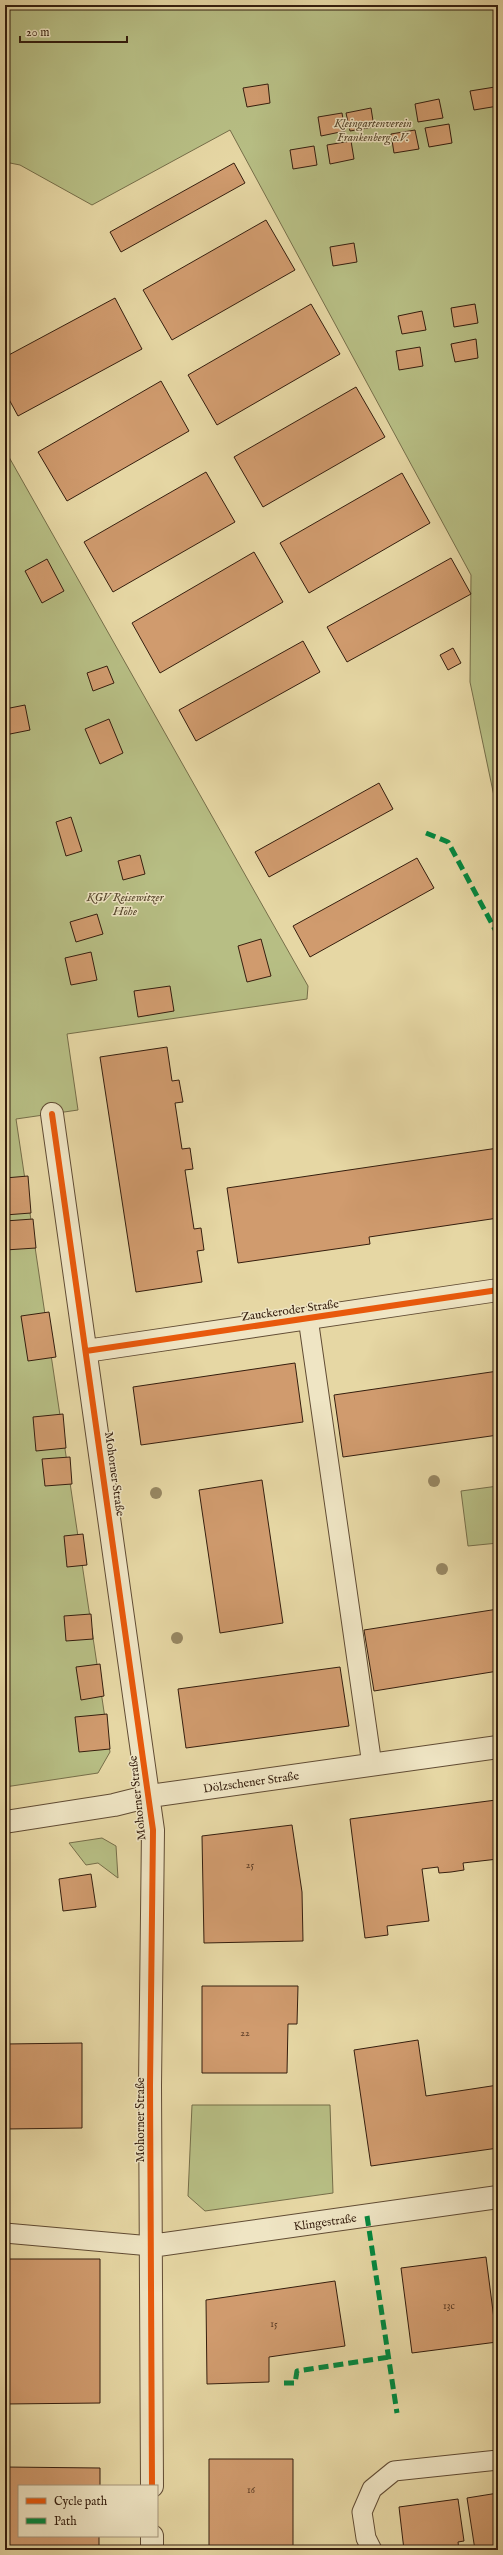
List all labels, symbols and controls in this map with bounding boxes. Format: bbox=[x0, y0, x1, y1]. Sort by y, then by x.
scale bar bbox=[20, 18, 127, 44]
text: 20 m bbox=[26, 25, 49, 40]
park label: Kleingartenverein Frankenberg e.V. bbox=[333, 116, 412, 146]
park label: KGV Reisewitzer Höhe bbox=[86, 890, 164, 919]
street label: Zauckeroder Straße bbox=[240, 1296, 340, 1325]
street label: Mohorner Straße bbox=[101, 1431, 128, 1518]
street label: Mohorner Straße bbox=[126, 1754, 149, 1841]
street label: Dölzschener Straße bbox=[202, 1768, 300, 1797]
house number: 25 bbox=[246, 1859, 255, 1872]
house number: 22 bbox=[240, 2027, 250, 2040]
street label: Mohorner Straße bbox=[133, 2077, 148, 2163]
street label: Klingestraße bbox=[293, 2211, 358, 2234]
house number: 13c bbox=[443, 2300, 455, 2313]
house number: 15 bbox=[270, 2318, 278, 2331]
house number: 16 bbox=[247, 2484, 256, 2497]
legend bbox=[18, 2485, 158, 2537]
text: Cycle path bbox=[54, 2494, 108, 2510]
text: Path bbox=[54, 2514, 77, 2529]

